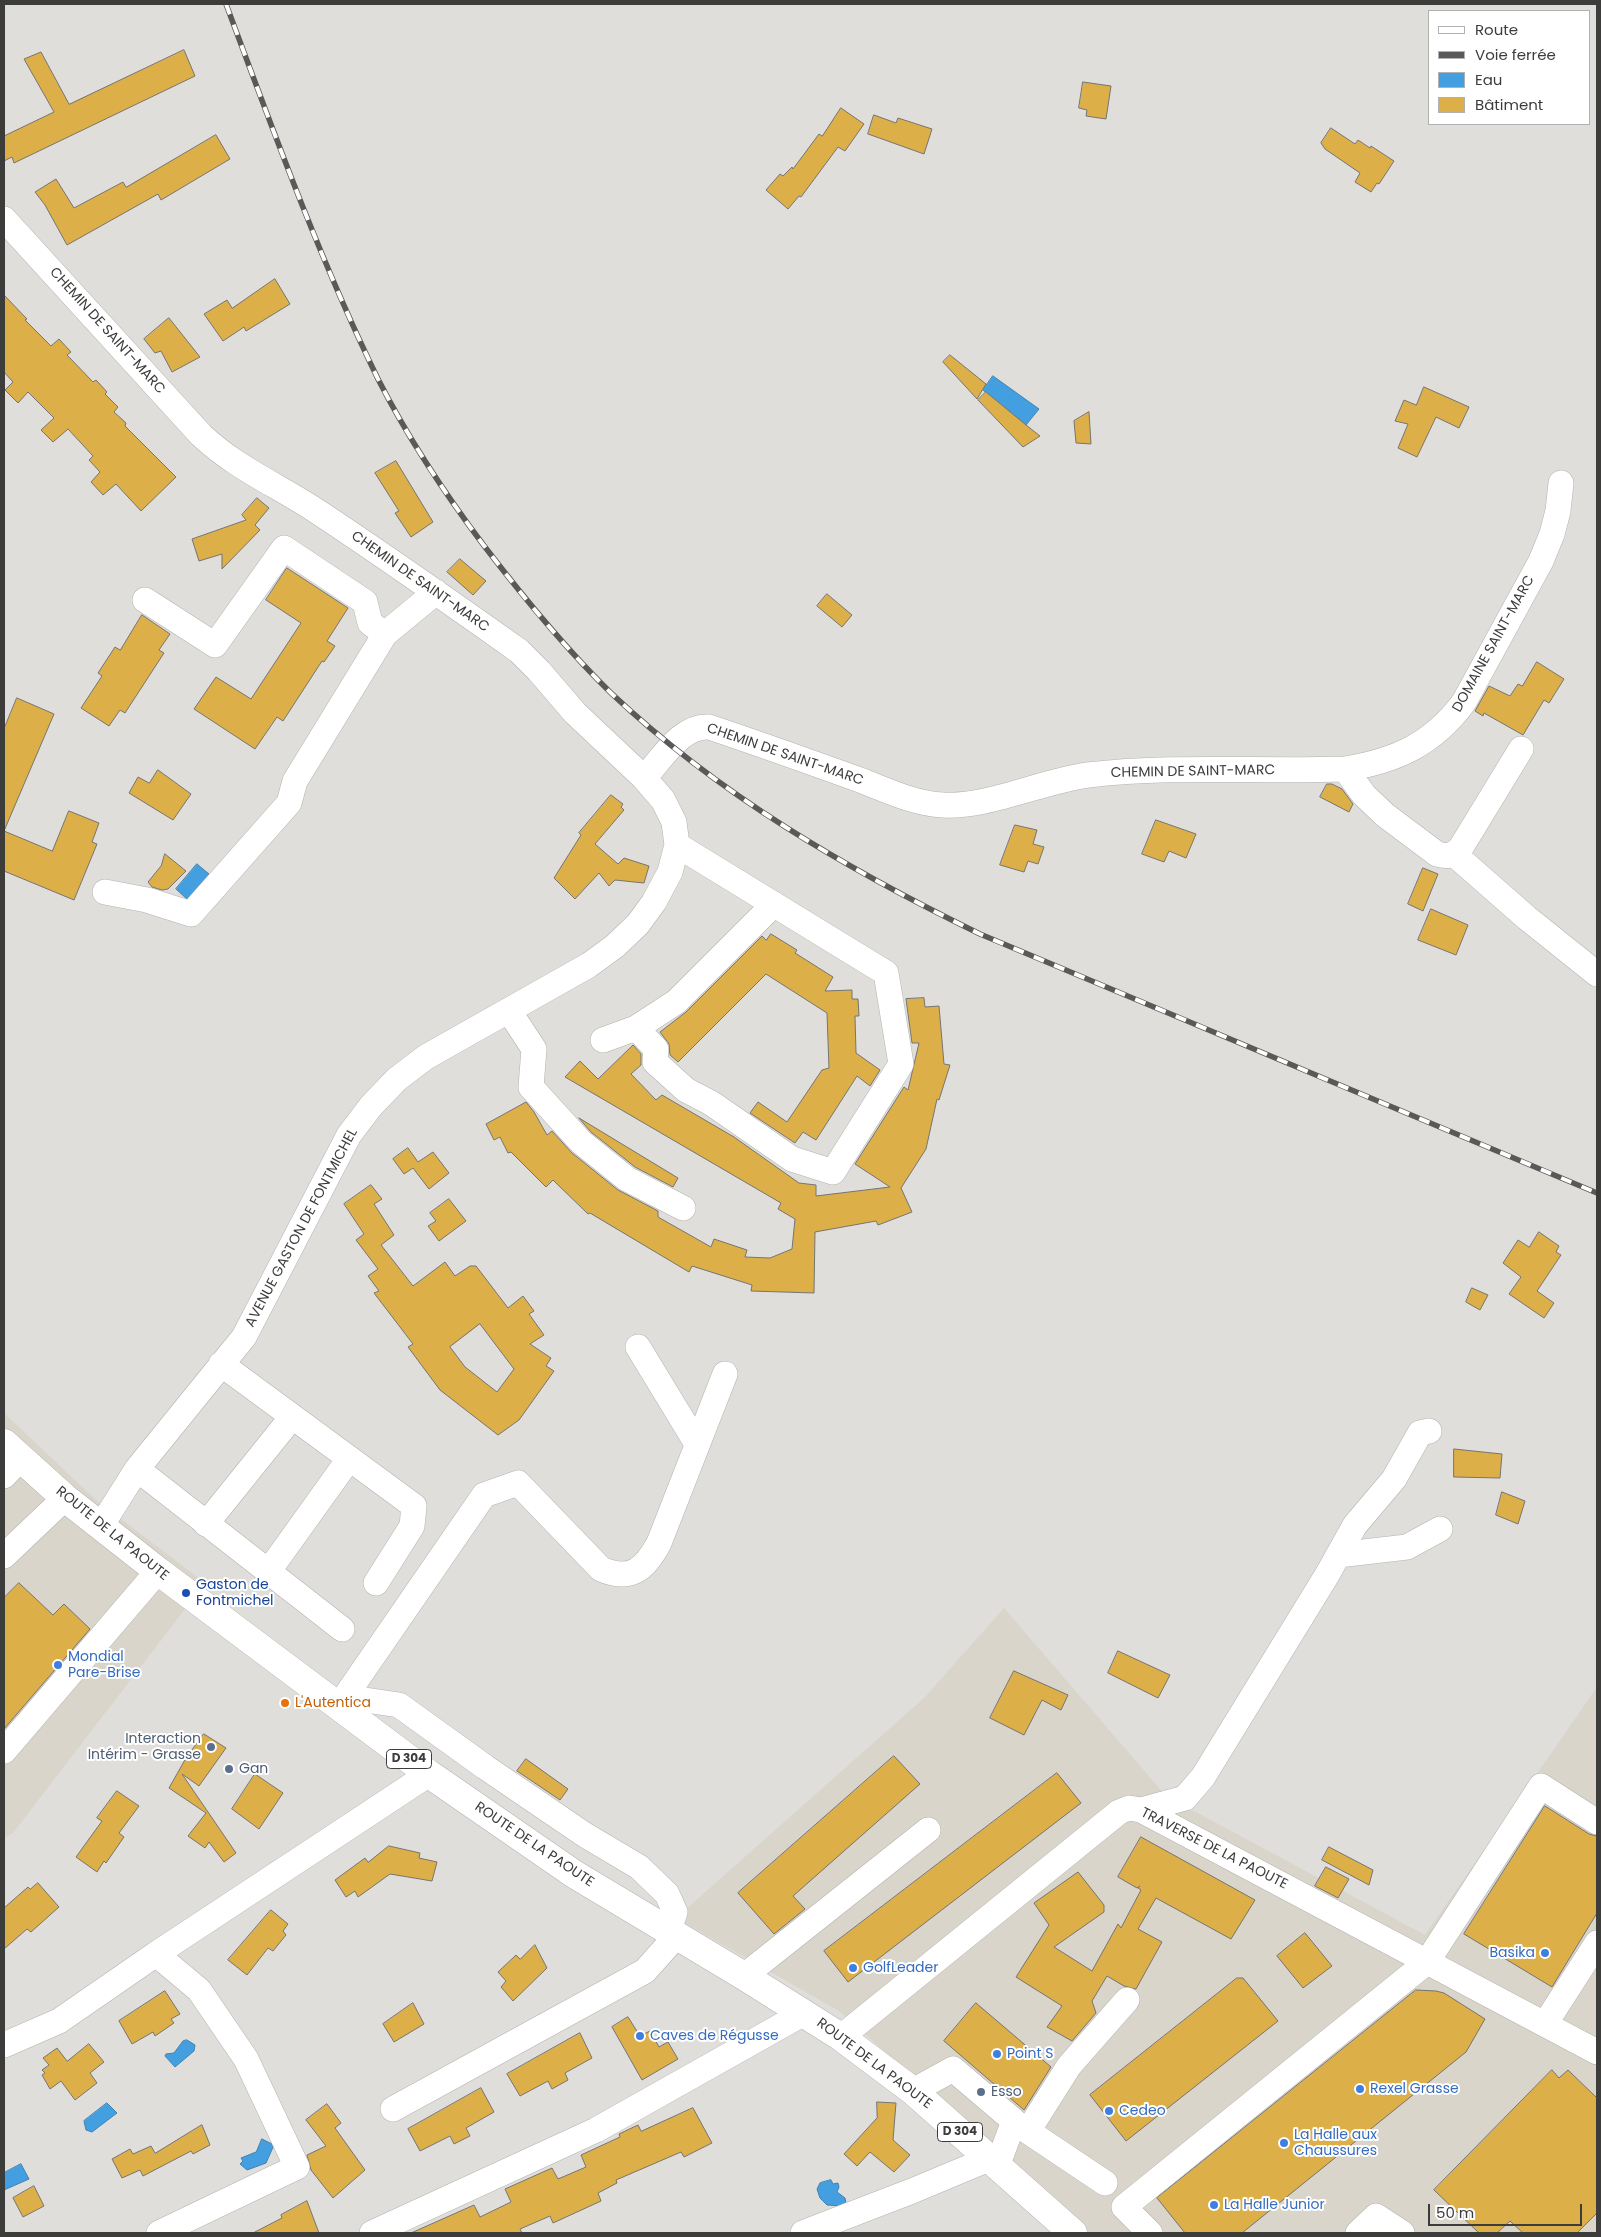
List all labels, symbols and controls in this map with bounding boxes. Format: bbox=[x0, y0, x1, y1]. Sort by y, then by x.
legend bbox=[1428, 10, 1591, 125]
text: Route bbox=[1475, 19, 1518, 40]
text: Voie ferrée bbox=[1475, 44, 1556, 65]
text: Eau bbox=[1475, 69, 1502, 90]
text: Bâtiment bbox=[1475, 94, 1543, 115]
street label: CHEMIN DE SAINT-MARC bbox=[46, 264, 168, 398]
street label: CHEMIN DE SAINT-MARC bbox=[348, 528, 492, 636]
street label: DOMAINE SAINT-MARC bbox=[1449, 573, 1539, 715]
street label: CHEMIN DE SAINT-MARC bbox=[704, 720, 866, 790]
street label: CHEMIN DE SAINT-MARC bbox=[1111, 762, 1275, 782]
street label: AVENUE GASTON DE FONTMICHEL bbox=[242, 1126, 362, 1330]
street label: ROUTE DE LA PAOUTE bbox=[52, 1483, 172, 1585]
place label: Gaston de Fontmichel bbox=[196, 1577, 274, 1610]
marker: Gaston de Fontmichel bbox=[180, 1587, 192, 1599]
place label: Mondial Pare-Brise bbox=[68, 1649, 140, 1681]
marker: Mondial Pare-Brise bbox=[52, 1659, 64, 1671]
place label: L'Autentica bbox=[295, 1695, 371, 1711]
marker: L'Autentica bbox=[279, 1697, 291, 1709]
place label: Interaction Intérim - Grasse bbox=[88, 1731, 201, 1764]
marker: Interaction Intérim - Grasse bbox=[205, 1741, 217, 1753]
road number: D 304 bbox=[386, 1750, 432, 1768]
place label: Gan bbox=[239, 1761, 268, 1777]
marker: Gan bbox=[223, 1763, 235, 1775]
street label: ROUTE DE LA PAOUTE bbox=[471, 1799, 597, 1891]
street label: TRAVERSE DE LA PAOUTE bbox=[1138, 1805, 1290, 1893]
place label: Basika bbox=[1490, 1945, 1535, 1961]
marker: Basika bbox=[1539, 1947, 1551, 1959]
place label: GolfLeader bbox=[863, 1960, 938, 1976]
marker: GolfLeader bbox=[847, 1962, 859, 1974]
street label: ROUTE DE LA PAOUTE bbox=[813, 2015, 935, 2113]
place label: Caves de Régusse bbox=[650, 2028, 779, 2044]
marker: Caves de Régusse bbox=[634, 2030, 646, 2042]
place label: Point S bbox=[1007, 2046, 1054, 2062]
marker: Point S bbox=[991, 2048, 1003, 2060]
place label: Rexel Grasse bbox=[1370, 2081, 1459, 2097]
marker: Rexel Grasse bbox=[1354, 2083, 1366, 2095]
place label: Esso bbox=[991, 2084, 1022, 2100]
marker: Esso bbox=[975, 2086, 987, 2098]
place label: Cedeo bbox=[1119, 2103, 1166, 2119]
marker: Cedeo bbox=[1103, 2105, 1115, 2117]
road number: D 304 bbox=[938, 2122, 982, 2142]
place label: La Halle aux Chaussures bbox=[1294, 2127, 1377, 2160]
marker: La Halle aux Chaussures bbox=[1278, 2137, 1290, 2149]
scale bar bbox=[1431, 2194, 1585, 2226]
place label: La Halle Junior bbox=[1224, 2197, 1325, 2213]
marker: La Halle Junior bbox=[1208, 2199, 1220, 2211]
text: 50 m bbox=[1436, 2202, 1474, 2223]

